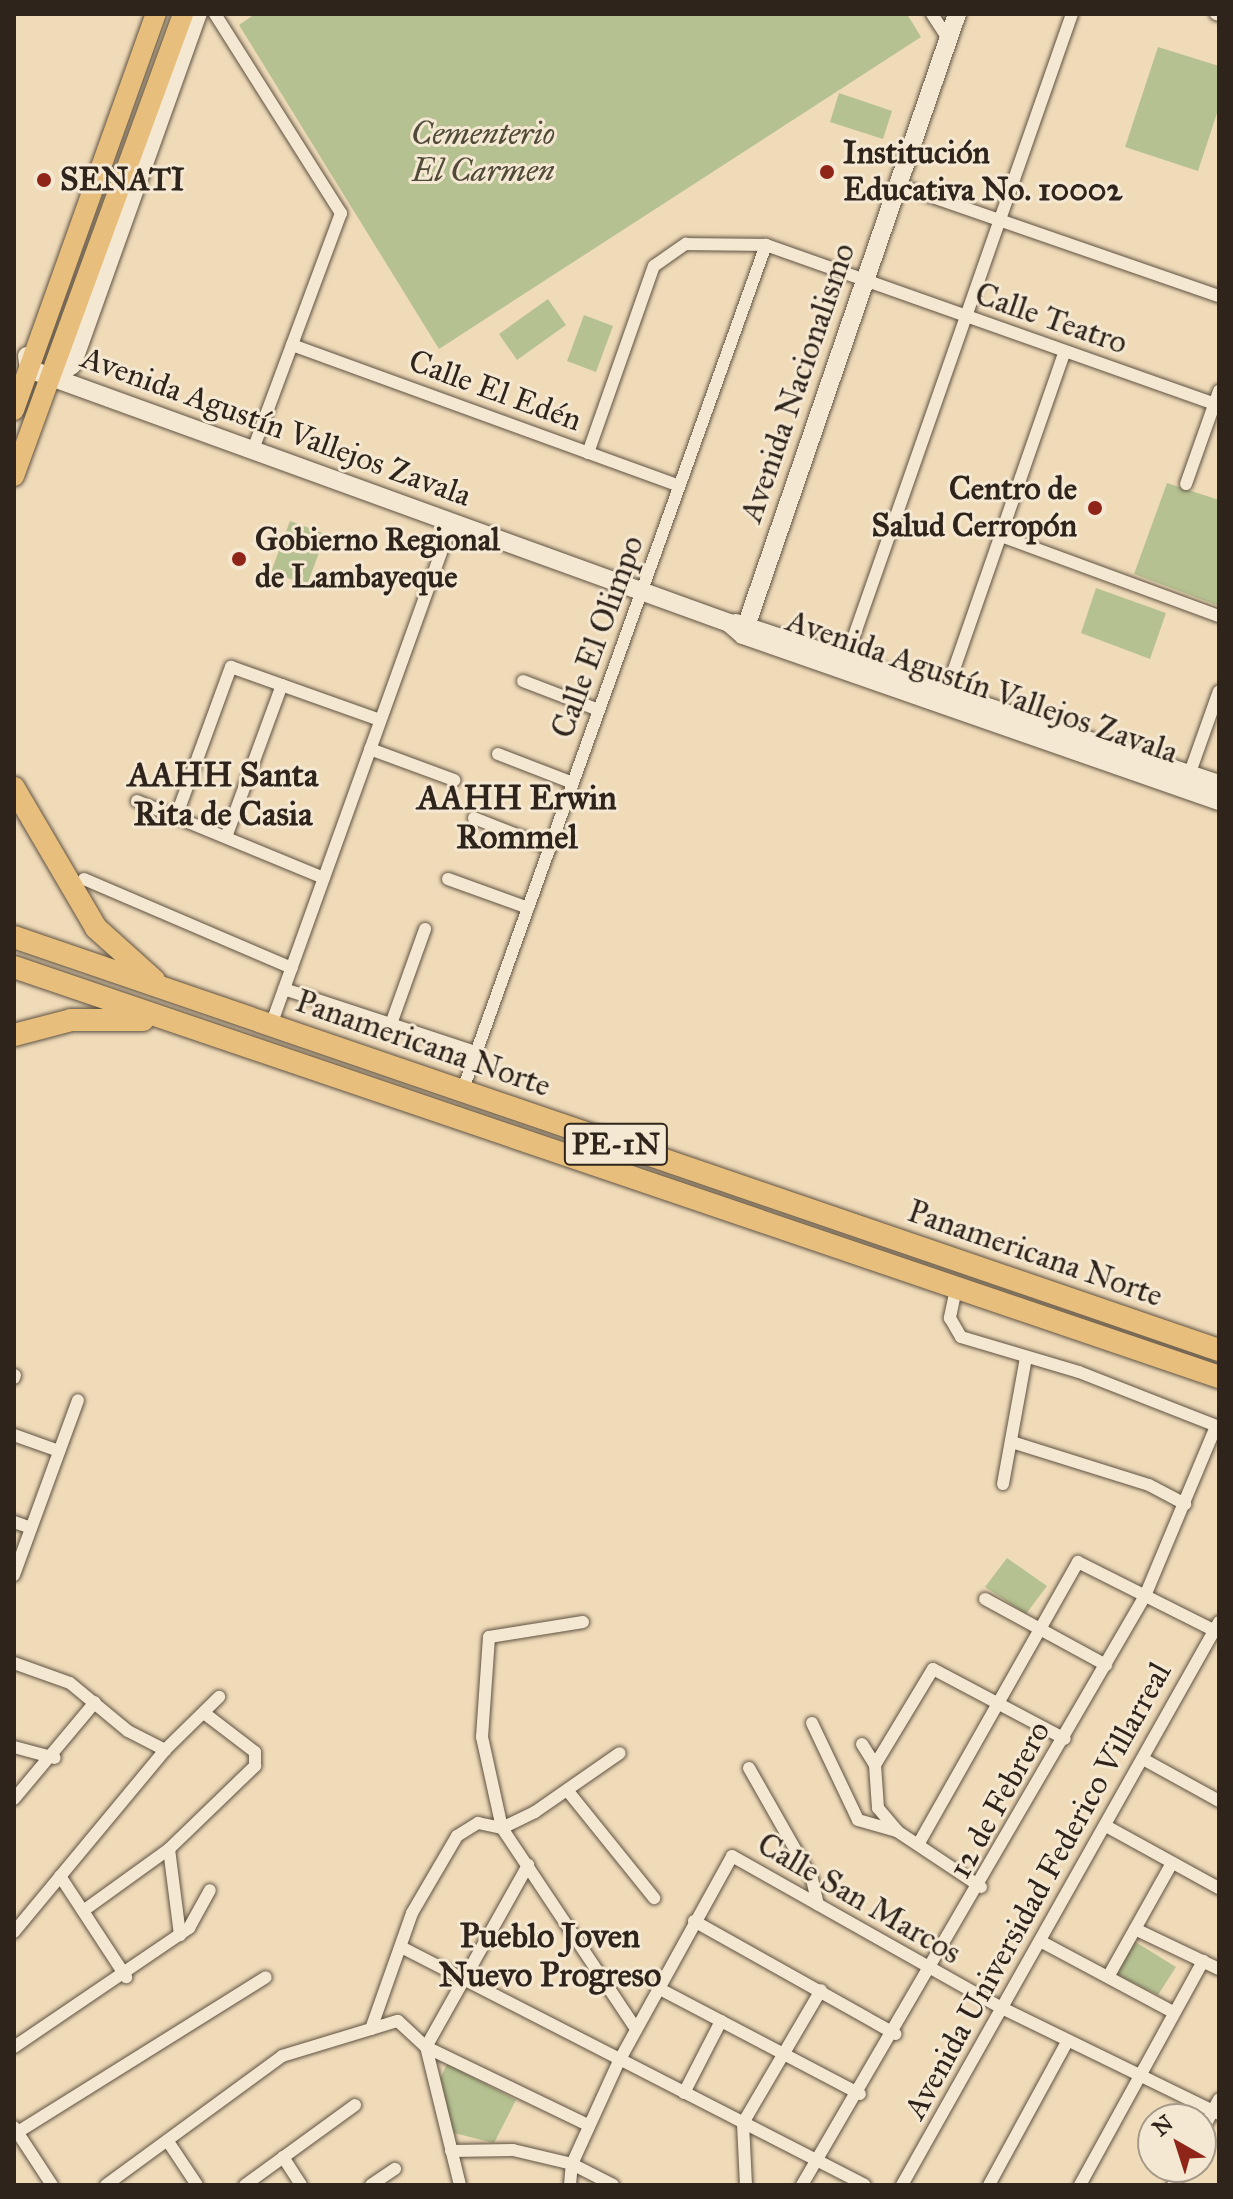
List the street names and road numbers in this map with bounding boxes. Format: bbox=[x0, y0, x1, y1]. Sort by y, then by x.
street label: Avenida Nacionalismo bbox=[732, 238, 864, 528]
street label: Calle Teatro bbox=[970, 275, 1132, 363]
street label: Avenida Agustín Vallejos Zavala bbox=[76, 339, 476, 515]
street label: Calle El Edén bbox=[403, 342, 587, 440]
street label: Calle El Olimpo bbox=[544, 531, 652, 743]
street label: Avenida Agustín Vallejos Zavala bbox=[781, 602, 1183, 772]
street label: Panamericana Norte bbox=[290, 982, 556, 1106]
road number: PE-1N bbox=[562, 1118, 670, 1170]
street label: Panamericana Norte bbox=[902, 1192, 1168, 1316]
street label: Avenida Universidad Federico Villarreal bbox=[896, 1656, 1180, 2126]
street label: 12 de Febrero bbox=[941, 1715, 1059, 1885]
street label: Calle San Marcos bbox=[750, 1825, 968, 1973]

